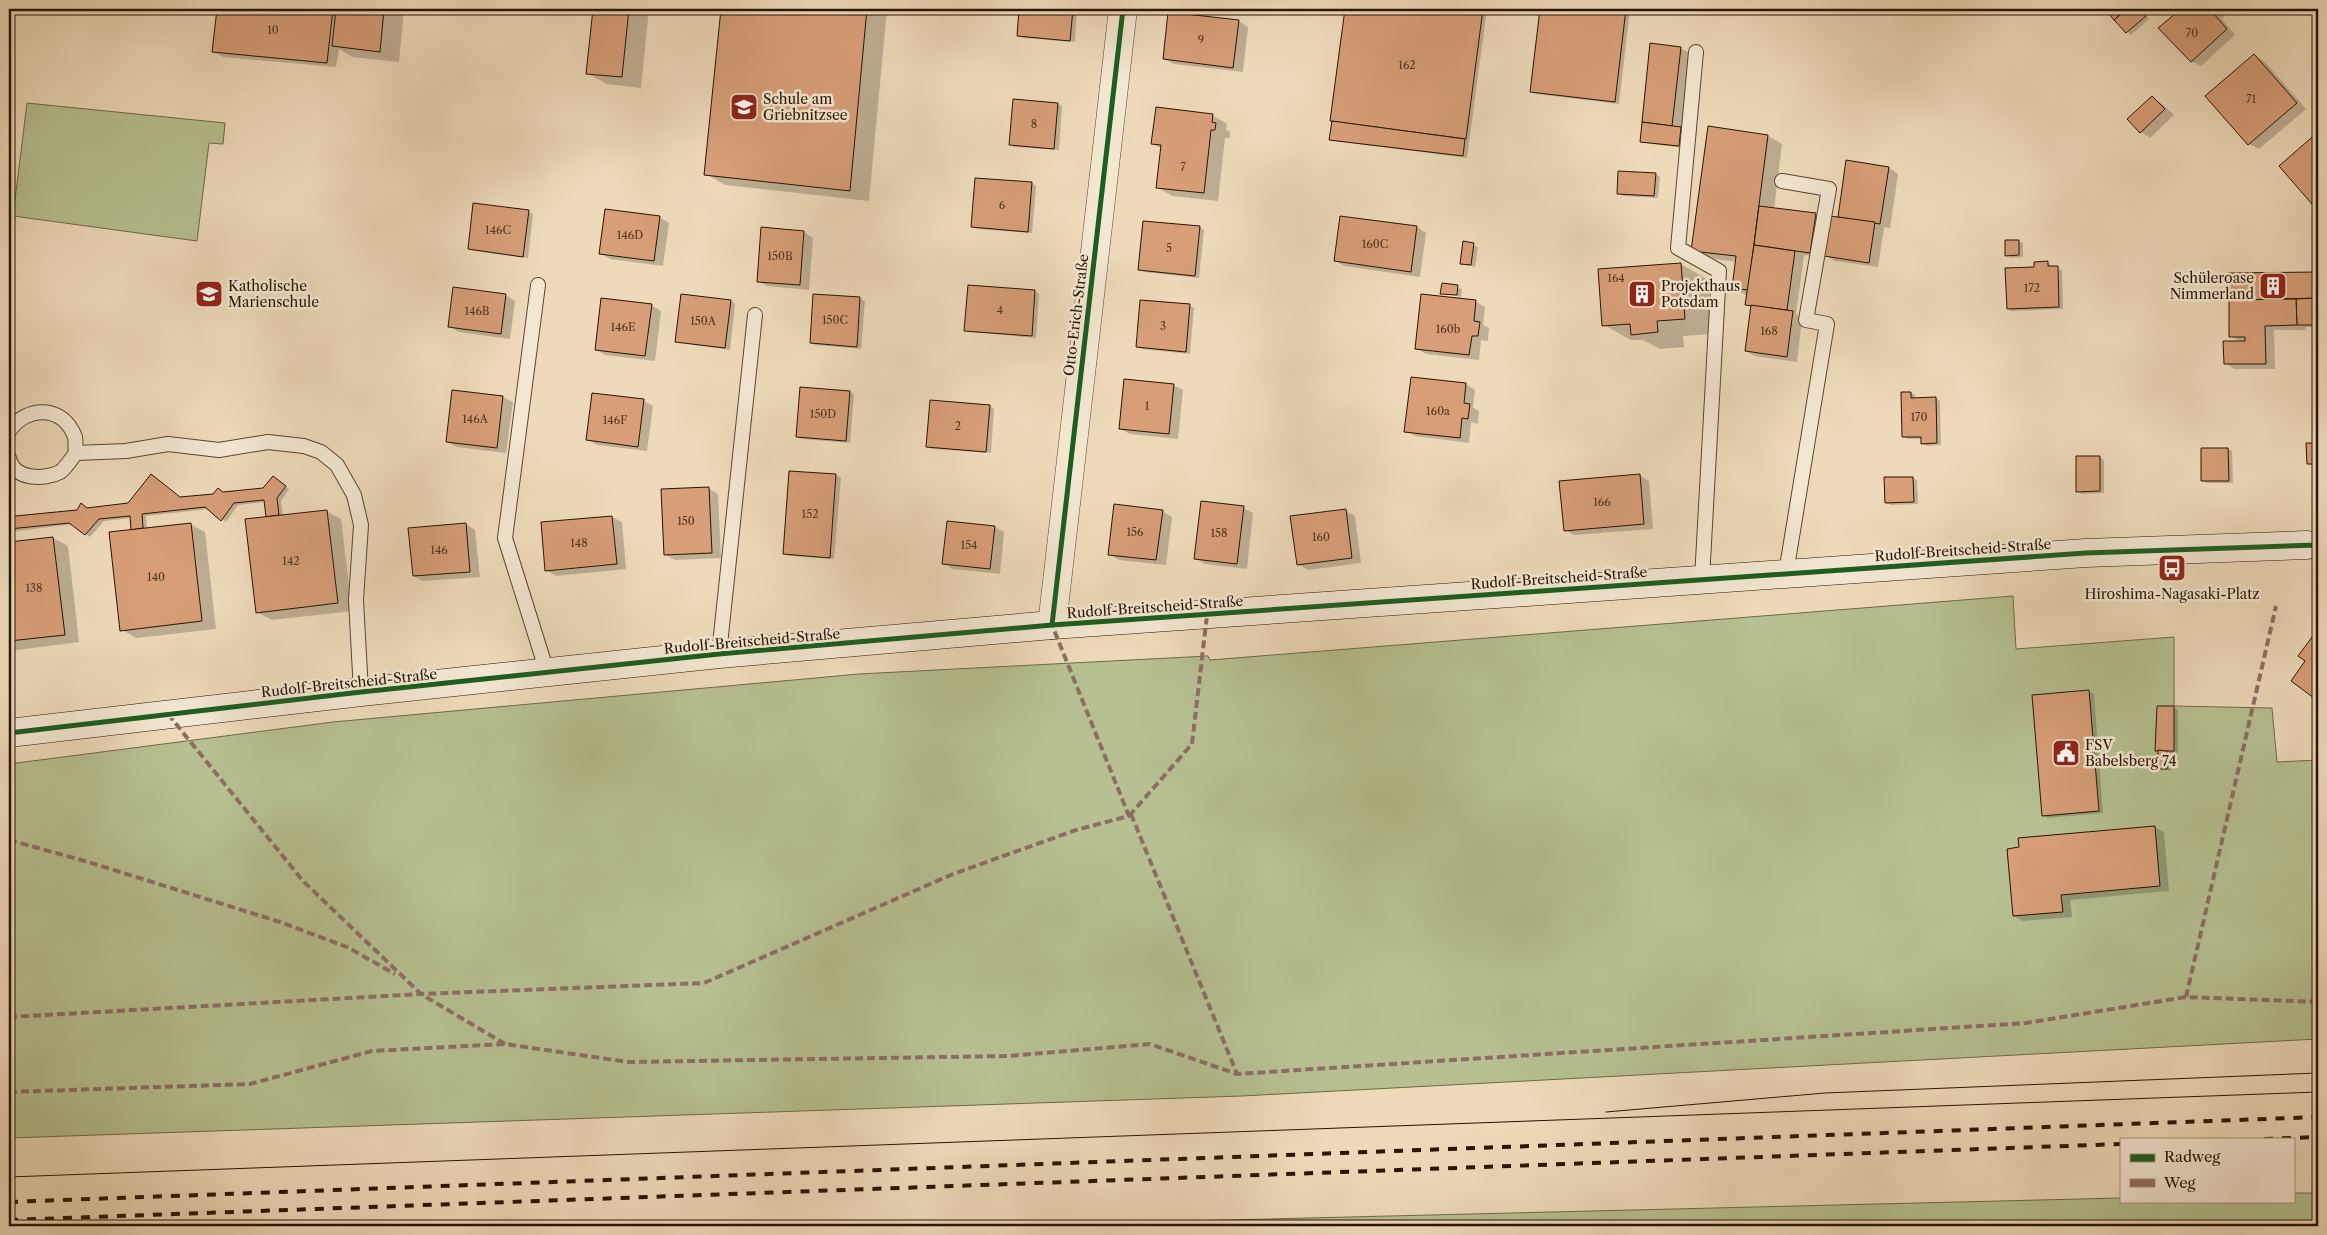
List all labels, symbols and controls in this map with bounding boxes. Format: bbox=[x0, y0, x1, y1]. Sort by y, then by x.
house number: 10 bbox=[267, 23, 279, 37]
house number: 70 bbox=[2186, 26, 2198, 40]
house number: 9 bbox=[1198, 33, 1204, 47]
house number: 162 bbox=[1398, 58, 1416, 72]
place label: Schule am Griebnitzsee bbox=[763, 90, 848, 124]
school or university icon: Schule am Griebnitzsee bbox=[729, 92, 759, 122]
house number: 71 bbox=[2246, 92, 2256, 106]
house number: 8 bbox=[1031, 117, 1037, 131]
house number: 7 bbox=[1180, 160, 1186, 174]
house number: 6 bbox=[999, 198, 1006, 212]
house number: 146C bbox=[485, 223, 511, 237]
house number: 146D bbox=[617, 228, 643, 242]
house number: 160C bbox=[1362, 237, 1388, 251]
house number: 5 bbox=[1166, 241, 1172, 255]
house number: 150B bbox=[767, 249, 793, 263]
street label: Otto-Erich-Straße bbox=[1060, 253, 1092, 377]
place label: Schüleroase Nimmerland bbox=[2170, 269, 2254, 303]
house number: 164 bbox=[1607, 271, 1625, 285]
building icon: Schüleroase Nimmerland bbox=[2258, 271, 2288, 301]
place label: Katholische Marienschule bbox=[228, 277, 319, 311]
place label: Projekthaus Potsdam bbox=[1661, 277, 1740, 311]
school or university icon: Katholische Marienschule bbox=[194, 279, 224, 309]
building icon: Projekthaus Potsdam bbox=[1627, 279, 1657, 309]
house number: 172 bbox=[2024, 281, 2040, 295]
house number: 4 bbox=[997, 303, 1003, 317]
house number: 146B bbox=[464, 304, 490, 318]
house number: 150C bbox=[822, 313, 848, 327]
house number: 150A bbox=[690, 314, 717, 328]
house number: 3 bbox=[1160, 319, 1166, 333]
house number: 146E bbox=[610, 320, 636, 334]
house number: 160b bbox=[1436, 322, 1461, 336]
house number: 168 bbox=[1760, 324, 1778, 338]
house number: 1 bbox=[1145, 399, 1150, 413]
house number: 160a bbox=[1426, 404, 1450, 418]
house number: 150D bbox=[810, 407, 836, 421]
house number: 170 bbox=[1910, 410, 1928, 424]
house number: 146A bbox=[462, 412, 489, 426]
house number: 146F bbox=[603, 413, 627, 427]
house number: 2 bbox=[955, 419, 961, 433]
house number: 166 bbox=[1593, 495, 1611, 509]
house number: 152 bbox=[802, 507, 818, 521]
house number: 150 bbox=[677, 514, 695, 528]
house number: 156 bbox=[1126, 525, 1144, 539]
house number: 158 bbox=[1210, 526, 1228, 540]
house number: 160 bbox=[1312, 530, 1330, 544]
street label: Rudolf-Breitscheid-Straße bbox=[1874, 535, 2052, 565]
house number: 148 bbox=[570, 536, 588, 550]
house number: 154 bbox=[961, 538, 977, 552]
house number: 146 bbox=[430, 543, 448, 557]
bus stop icon: Hiroshima-Nagasaki-Platz bbox=[2157, 553, 2187, 583]
house number: 142 bbox=[282, 554, 300, 568]
street label: Rudolf-Breitscheid-Straße bbox=[1470, 563, 1648, 593]
house number: 140 bbox=[147, 570, 165, 584]
house number: 138 bbox=[25, 581, 43, 595]
place label: Hiroshima-Nagasaki-Platz bbox=[2085, 585, 2259, 603]
street label: Rudolf-Breitscheid-Straße bbox=[1066, 592, 1244, 622]
street label: Rudolf-Breitscheid-Straße bbox=[663, 624, 841, 658]
street label: Rudolf-Breitscheid-Straße bbox=[260, 665, 438, 701]
place label: FSV Babelsberg 74 bbox=[2085, 736, 2177, 770]
public building icon: FSV Babelsberg 74 bbox=[2051, 738, 2081, 768]
legend bbox=[2120, 1138, 2294, 1202]
text: Radweg bbox=[2164, 1147, 2220, 1166]
text: Weg bbox=[2163, 1173, 2196, 1192]

